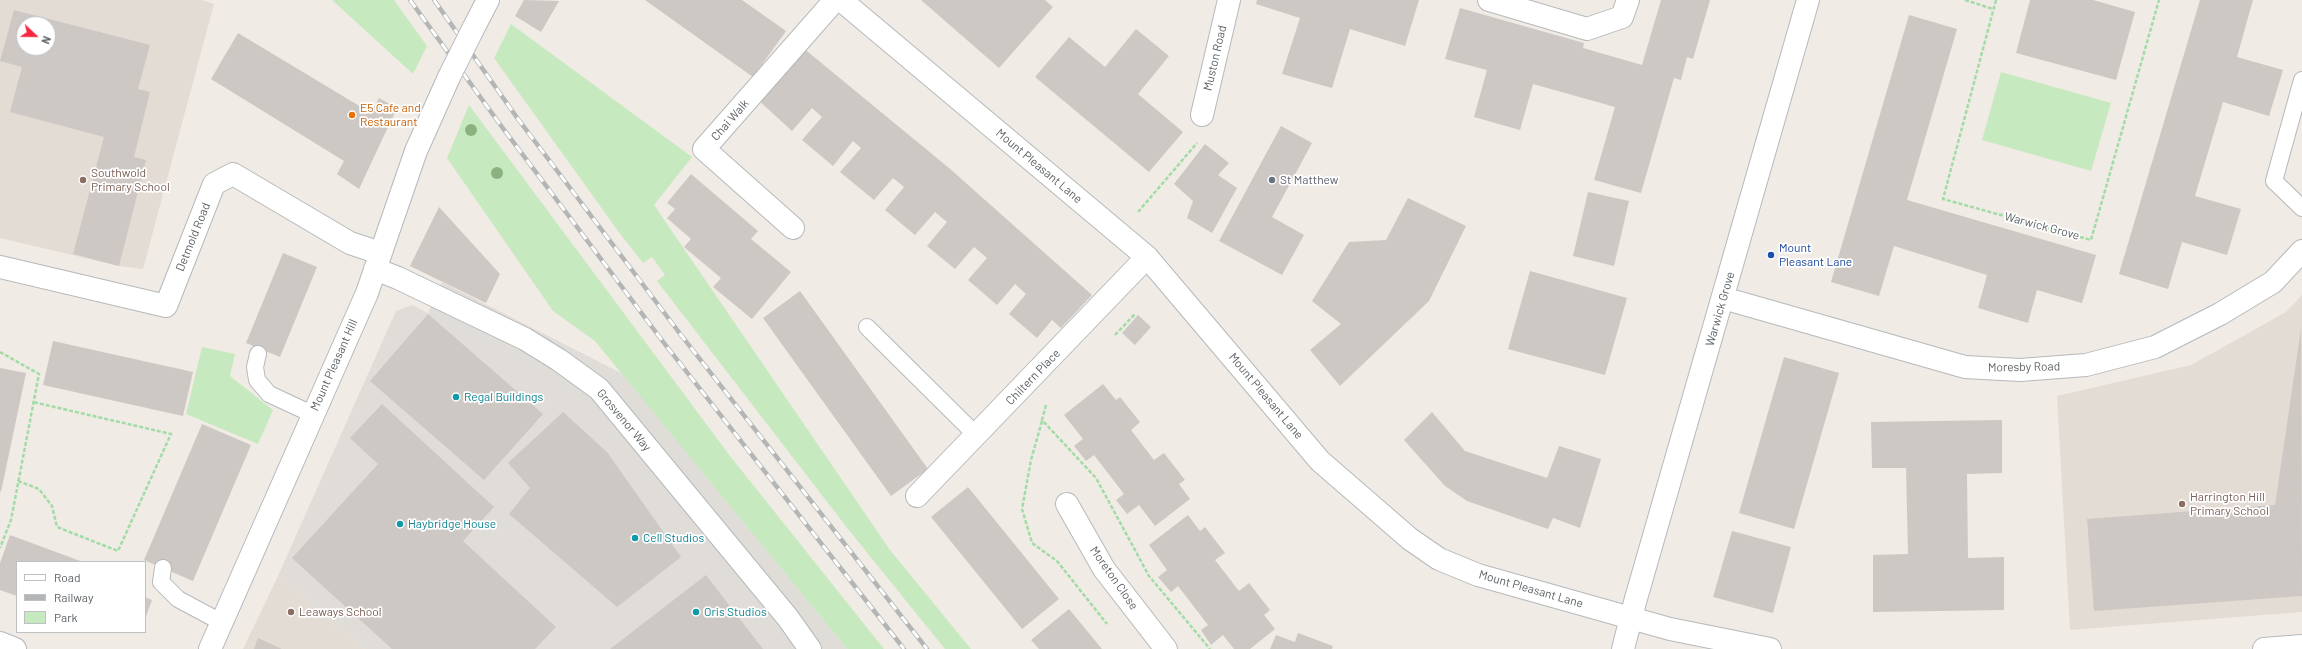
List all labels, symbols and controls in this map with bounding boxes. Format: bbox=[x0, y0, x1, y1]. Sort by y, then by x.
north arrow bbox=[16, 16, 56, 56]
street label: Muston Road bbox=[1200, 24, 1230, 92]
text: N bbox=[39, 34, 54, 46]
street label: Chai Walk bbox=[708, 96, 752, 144]
place label: E5 Cafe and Restaurant bbox=[360, 101, 421, 129]
marker: E5 Cafe and Restaurant bbox=[347, 110, 357, 120]
street label: Mount Pleasant Lane bbox=[993, 126, 1085, 206]
place label: Southwold Primary School bbox=[91, 166, 170, 194]
place label: St Matthew bbox=[1280, 173, 1338, 187]
marker: Southwold Primary School bbox=[78, 175, 88, 185]
marker: St Matthew bbox=[1267, 175, 1277, 185]
street label: Detmold Road bbox=[173, 201, 213, 273]
street label: Warwick Grove bbox=[2003, 209, 2081, 243]
place label: Mount Pleasant Lane bbox=[1779, 241, 1852, 269]
marker: Mount Pleasant Lane bbox=[1766, 250, 1776, 260]
street label: Warwick Grove bbox=[1702, 270, 1738, 348]
street label: Mount Pleasant Hill bbox=[307, 317, 361, 413]
street label: Chiltern Place bbox=[1003, 346, 1063, 408]
street label: Mount Pleasant Lane bbox=[1226, 350, 1306, 442]
street label: Moresby Road bbox=[1988, 359, 2060, 375]
street label: Grosvenor Way bbox=[594, 386, 654, 454]
place label: Regal Buildings bbox=[464, 390, 543, 404]
marker: Regal Buildings bbox=[451, 392, 461, 402]
place label: Harrington Hill Primary School bbox=[2190, 490, 2269, 518]
marker: Harrington Hill Primary School bbox=[2177, 499, 2187, 509]
place label: Haybridge House bbox=[408, 517, 496, 531]
marker: Haybridge House bbox=[395, 519, 405, 529]
place label: Cell Studios bbox=[643, 531, 704, 545]
marker: Cell Studios bbox=[630, 533, 640, 543]
street label: Moreton Close bbox=[1087, 544, 1141, 612]
legend bbox=[16, 561, 146, 633]
street label: Mount Pleasant Lane bbox=[1477, 567, 1585, 611]
text: Road bbox=[54, 570, 81, 584]
text: Railway bbox=[54, 590, 93, 604]
place label: Leaways School bbox=[299, 605, 382, 619]
place label: Oris Studios bbox=[704, 605, 767, 619]
marker: Leaways School bbox=[286, 607, 296, 617]
marker: Oris Studios bbox=[691, 607, 701, 617]
text: Park bbox=[54, 610, 78, 624]

